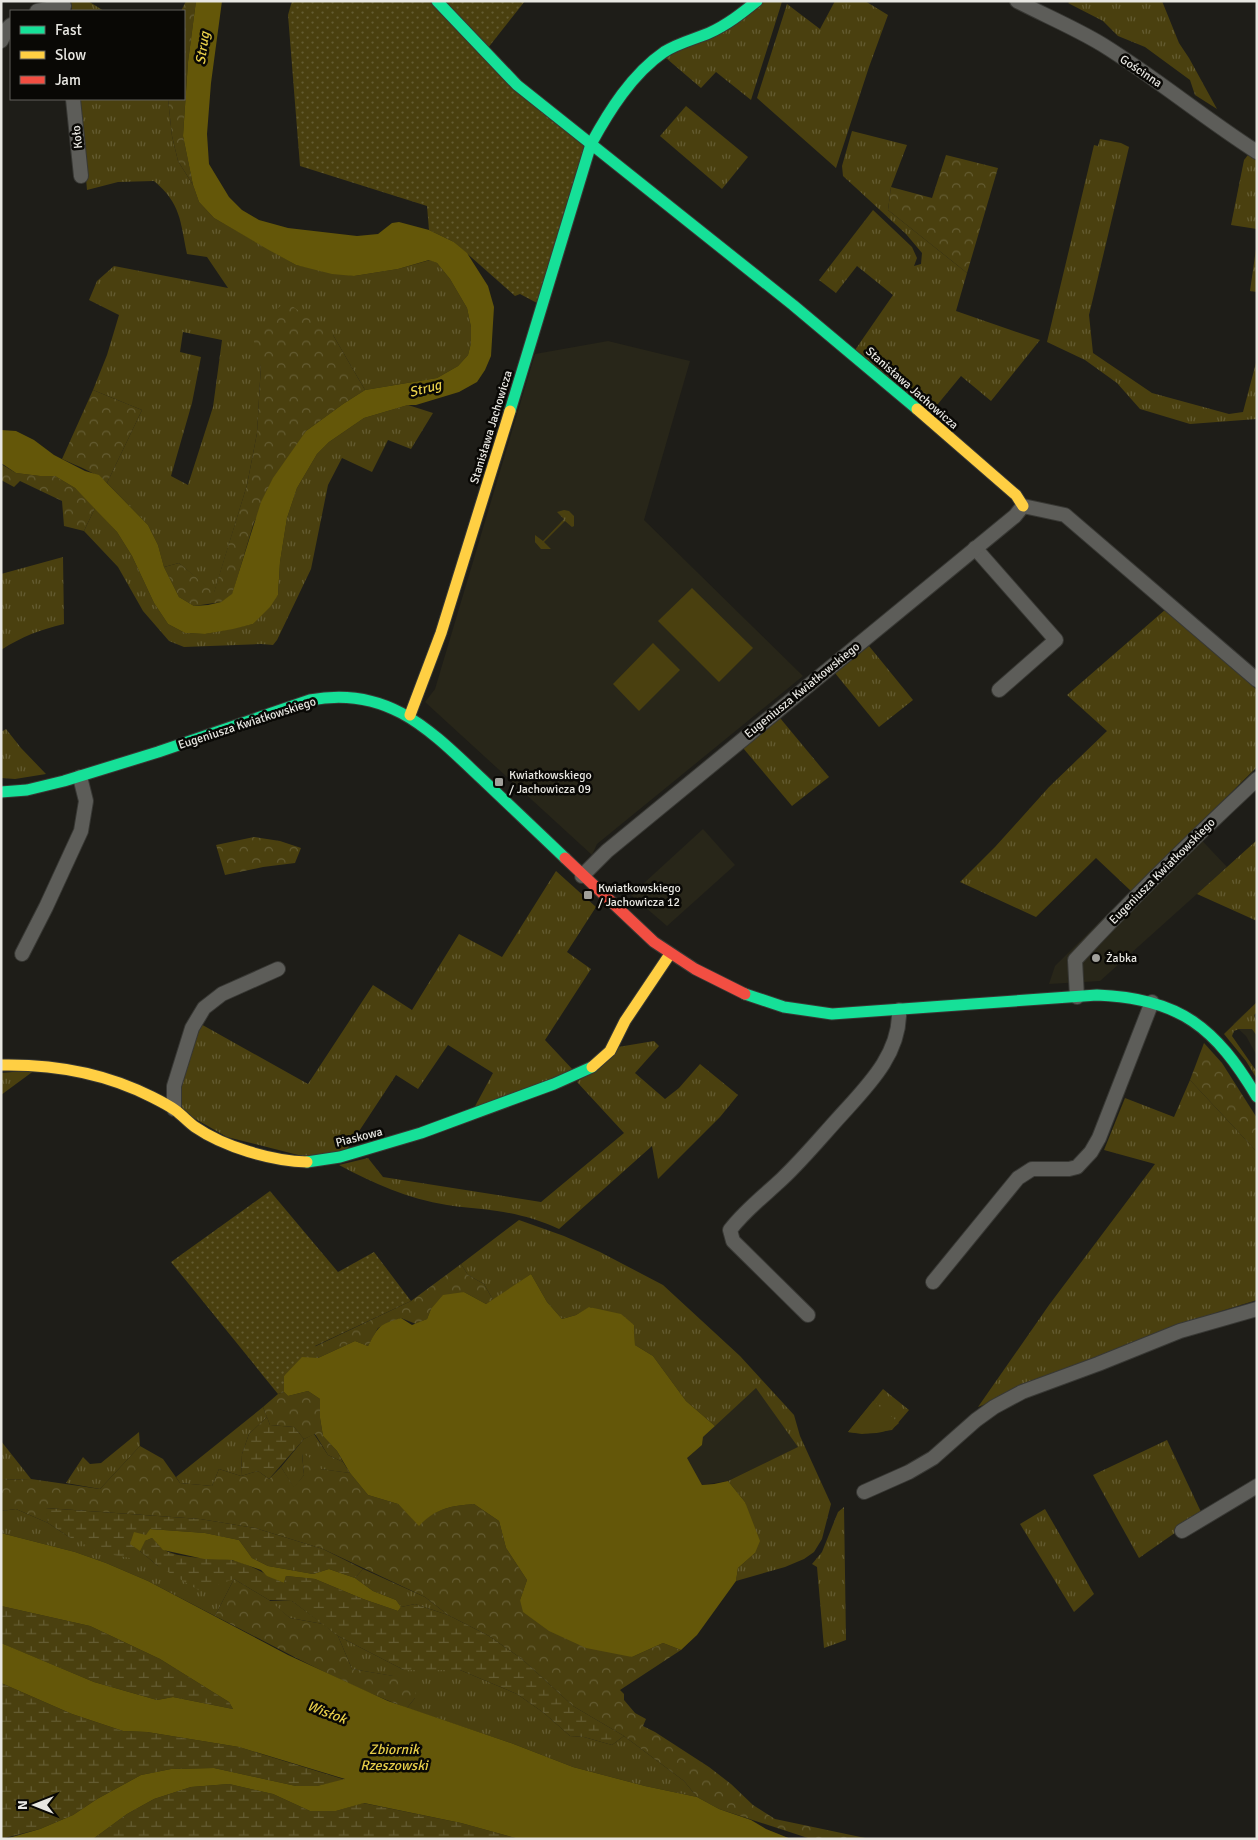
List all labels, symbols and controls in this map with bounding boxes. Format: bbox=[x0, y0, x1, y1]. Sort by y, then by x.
legend bbox=[10, 10, 185, 100]
text: Fast bbox=[55, 21, 82, 39]
water label: Strug bbox=[192, 29, 213, 66]
text: Slow bbox=[55, 46, 86, 64]
street label: Gościnna bbox=[1117, 52, 1165, 91]
text: Jam bbox=[55, 71, 81, 89]
street label: Koło bbox=[69, 125, 86, 149]
street label: Stanisława Jachowicza bbox=[862, 344, 961, 433]
street label: Stanisława Jachowicza bbox=[467, 369, 516, 486]
water label: Strug bbox=[407, 376, 445, 401]
street label: Eugeniusza Kwiatkowskiego bbox=[742, 639, 863, 742]
street label: Eugeniusza Kwiatkowskiego bbox=[176, 694, 318, 753]
place label: Kwiatkowskiego / Jachowicza 09 bbox=[509, 768, 592, 797]
marker: Kwiatkowskiego / Jachowicza 09 bbox=[493, 776, 505, 788]
street label: Eugeniusza Kwiatkowskiego bbox=[1106, 815, 1219, 928]
place label: Kwiatkowskiego / Jachowicza 12 bbox=[598, 881, 681, 910]
marker: Kwiatkowskiego / Jachowicza 12 bbox=[582, 889, 594, 901]
place label: Żabka bbox=[1106, 951, 1137, 966]
marker: Żabka bbox=[1090, 952, 1102, 964]
street label: Piaskowa bbox=[334, 1124, 384, 1151]
water label: Wisłok bbox=[305, 1697, 351, 1728]
water label: Zbiornik Rzeszowski bbox=[360, 1741, 429, 1774]
north arrow bbox=[10, 1780, 60, 1830]
text: N bbox=[14, 1800, 31, 1810]

